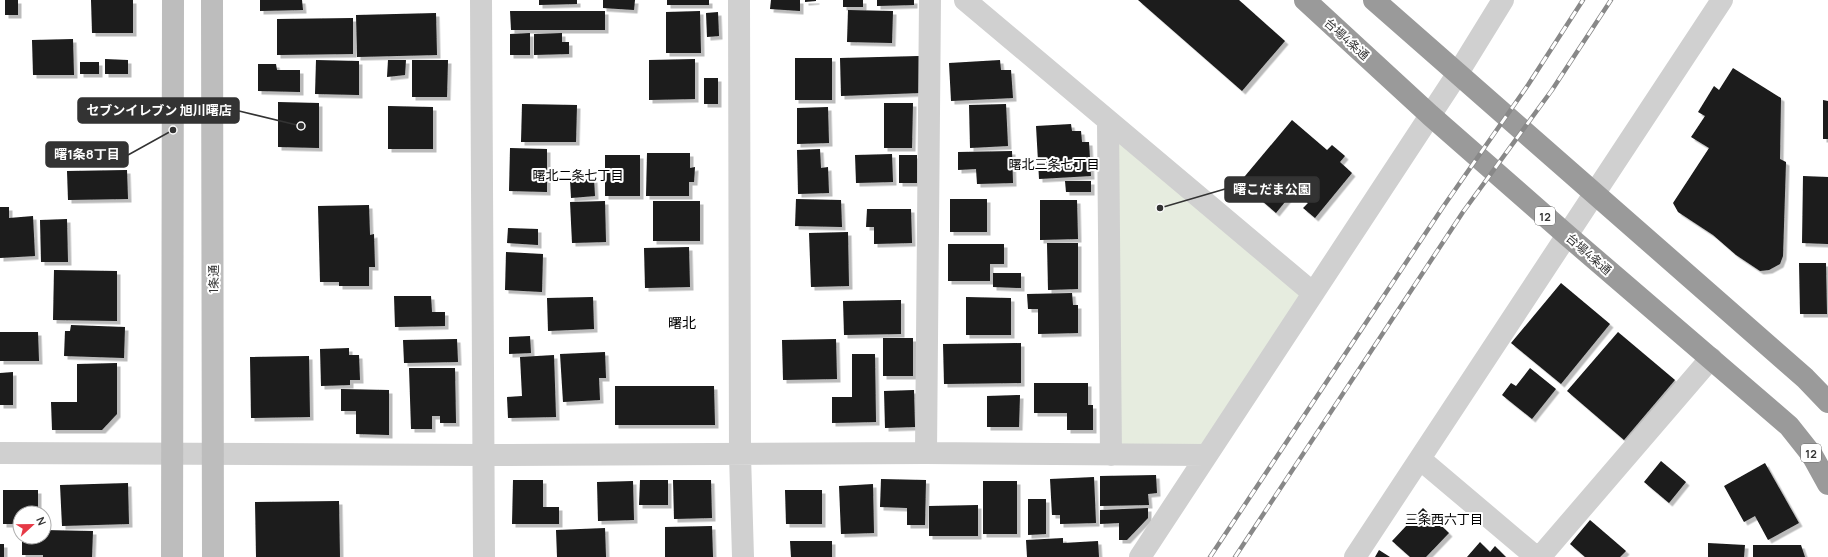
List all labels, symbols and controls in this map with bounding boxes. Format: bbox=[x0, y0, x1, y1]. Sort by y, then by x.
street label: 台場4条通 bbox=[1321, 14, 1373, 64]
callout: セブンイレブン 旭川曙店 bbox=[78, 98, 239, 123]
text: セブンイレブン 旭川曙店 bbox=[86, 101, 232, 119]
callout: 曙1条8丁目 bbox=[46, 142, 128, 167]
text: 曙1条8丁目 bbox=[54, 145, 120, 163]
district label: 曙北三条七丁目 bbox=[1008, 155, 1100, 173]
district label: 曙北二条七丁目 bbox=[532, 166, 624, 184]
callout: 曙こだま公園 bbox=[1225, 177, 1319, 202]
text: 曙こだま公園 bbox=[1233, 180, 1311, 198]
road number: 12 bbox=[1535, 207, 1555, 225]
street label: 台場4条通 bbox=[1563, 230, 1615, 278]
street label: 1条通 bbox=[205, 265, 222, 293]
district label: 曙北 bbox=[668, 313, 696, 332]
road number: 12 bbox=[1801, 444, 1821, 462]
north arrow bbox=[12, 505, 52, 545]
district label: 三条西六丁目 bbox=[1405, 510, 1483, 528]
text: N bbox=[33, 515, 50, 528]

